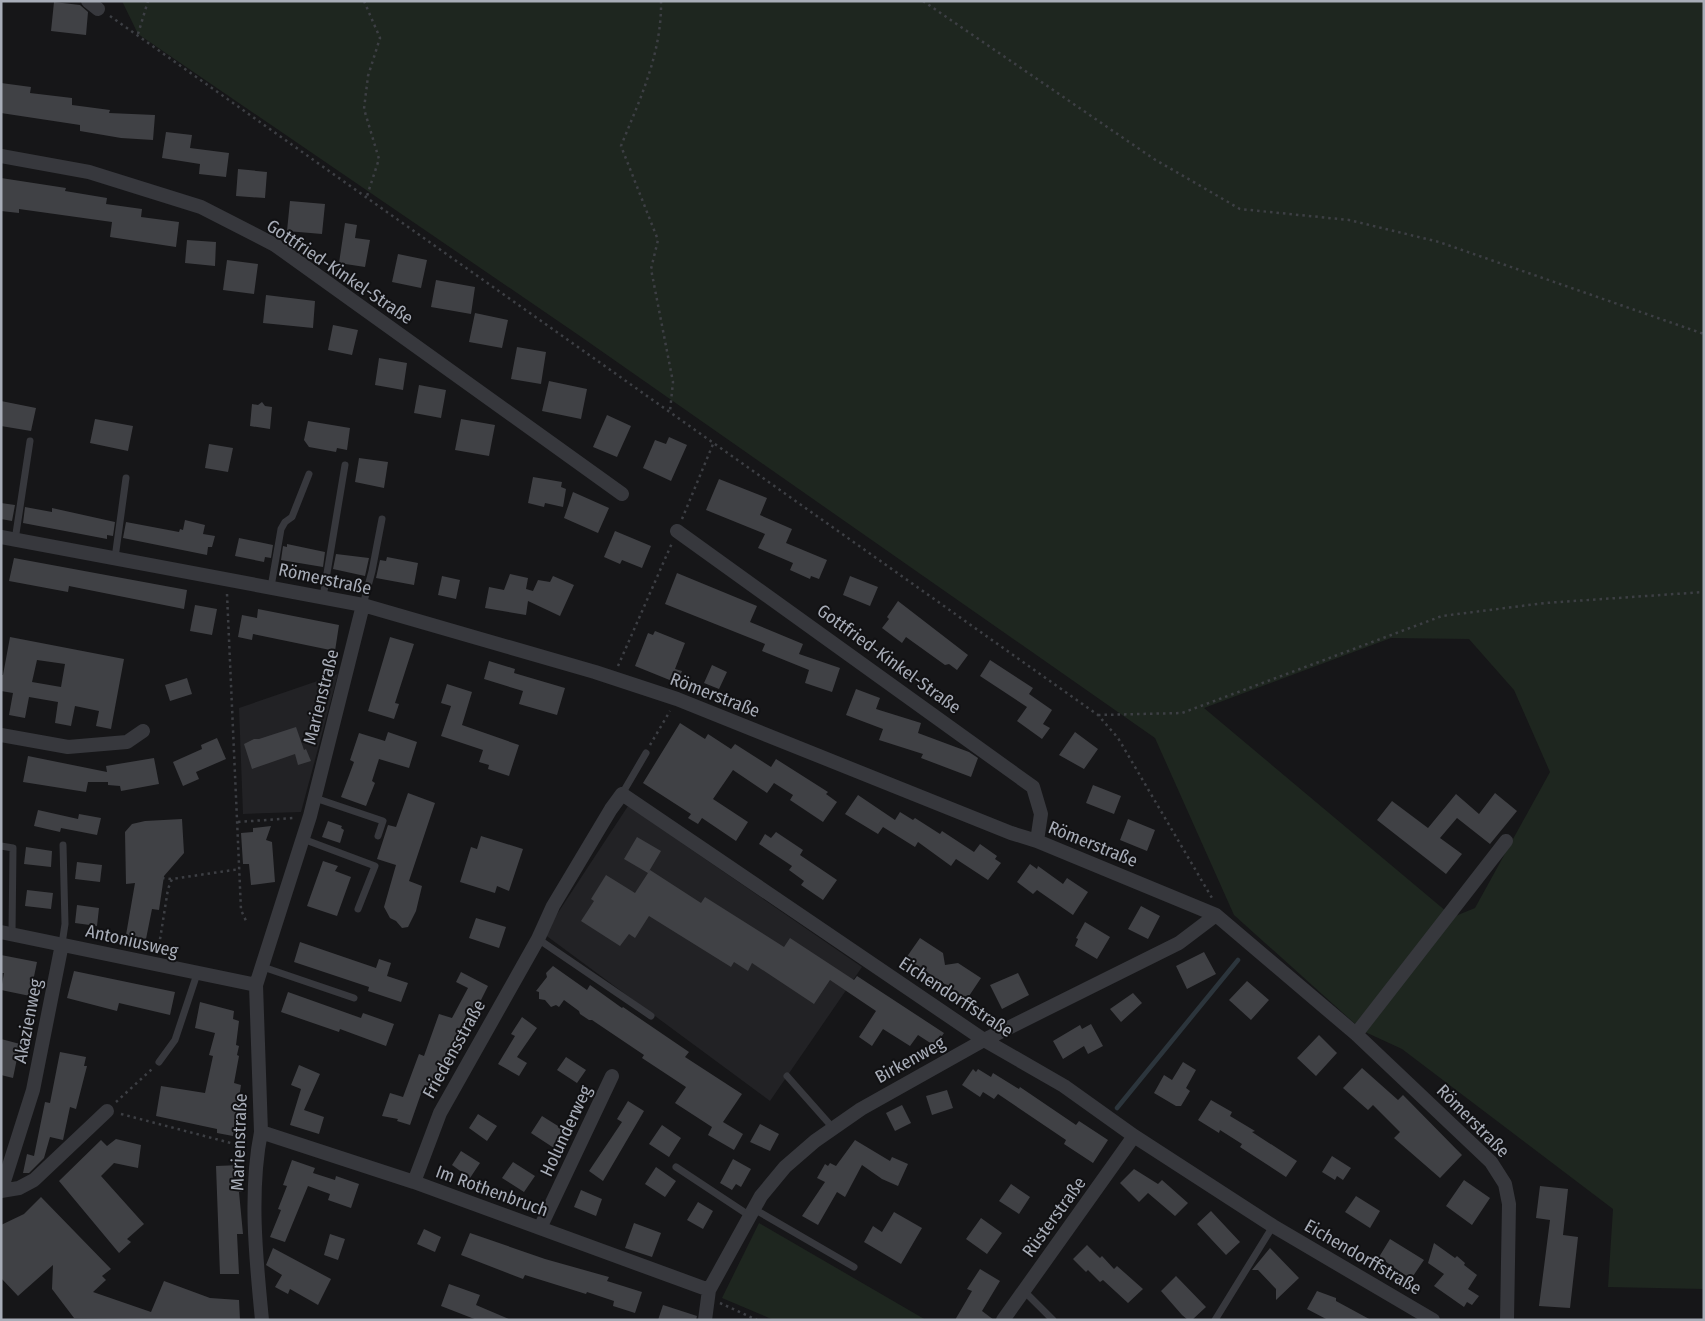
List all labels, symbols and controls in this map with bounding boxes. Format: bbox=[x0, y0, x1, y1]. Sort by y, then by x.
street label: Gottfried-Kinkel-Straße bbox=[263, 215, 418, 329]
street label: Römerstraße bbox=[277, 558, 374, 600]
street label: Gottfried-Kinkel-Straße bbox=[813, 600, 965, 719]
street label: Marienstraße bbox=[299, 647, 343, 747]
street label: Römerstraße bbox=[667, 668, 763, 722]
street label: Römerstraße bbox=[1045, 816, 1141, 872]
street label: Antoniusweg bbox=[84, 920, 181, 962]
street label: Eichendorffstraße bbox=[895, 952, 1017, 1042]
street label: Akazienweg bbox=[9, 976, 47, 1065]
street label: Friedensstraße bbox=[418, 996, 490, 1102]
street label: Birkenweg bbox=[871, 1032, 949, 1088]
street label: Römerstraße bbox=[1432, 1080, 1514, 1162]
street label: Holunderweg bbox=[535, 1081, 597, 1180]
street label: Marienstraße bbox=[226, 1093, 252, 1191]
street label: Im Rothenbruch bbox=[433, 1160, 551, 1222]
street label: Rüsterstraße bbox=[1017, 1172, 1091, 1262]
street label: Eichendorffstraße bbox=[1301, 1215, 1426, 1299]

